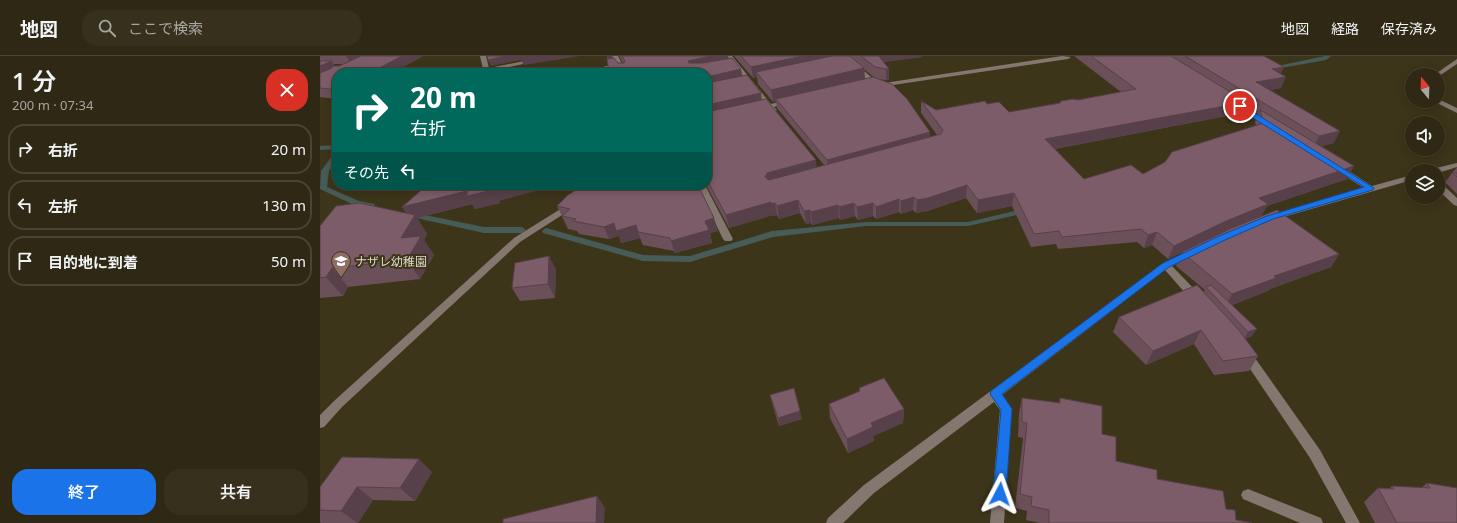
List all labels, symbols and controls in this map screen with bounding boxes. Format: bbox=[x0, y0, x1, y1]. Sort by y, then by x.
search box bbox=[82, 10, 362, 46]
text: 地図 bbox=[20, 16, 58, 42]
icon: search bbox=[96, 17, 118, 39]
text: ここで検索 bbox=[128, 18, 203, 38]
text: 地図 bbox=[1281, 19, 1309, 38]
text: 経路 bbox=[1331, 19, 1359, 38]
text: 保存済み bbox=[1381, 19, 1437, 38]
text: 1 分 bbox=[12, 64, 56, 97]
north arrow bbox=[1405, 68, 1445, 108]
map controls bbox=[1405, 68, 1445, 204]
button: close bbox=[266, 69, 308, 111]
text: 20 m bbox=[410, 78, 477, 116]
icon: right bbox=[344, 84, 396, 136]
pin bbox=[1223, 89, 1257, 123]
icon: arrive bbox=[1229, 95, 1251, 117]
text: 200 m · 07:34 bbox=[12, 96, 93, 114]
text: 右折 bbox=[410, 116, 446, 140]
button: sound bbox=[1405, 116, 1445, 156]
icon: right bbox=[14, 138, 36, 160]
text: 20 m bbox=[271, 139, 306, 159]
text: 右折 bbox=[48, 140, 78, 160]
icon: left bbox=[397, 160, 419, 182]
text: その先 bbox=[344, 162, 389, 182]
button: layers bbox=[1405, 164, 1445, 204]
icon: left bbox=[14, 194, 36, 216]
text: 130 m bbox=[262, 195, 306, 215]
text: 左折 bbox=[48, 196, 78, 216]
icon: arrive bbox=[14, 250, 36, 272]
school or university icon: ナザレ幼稚園 bbox=[330, 250, 352, 278]
text: 50 m bbox=[271, 251, 306, 271]
text: 目的地に到着 bbox=[48, 252, 138, 272]
place label: ナザレ幼稚園 bbox=[355, 253, 427, 270]
button: 終了 bbox=[12, 469, 156, 515]
button: 共有 bbox=[164, 469, 308, 515]
position arrow bbox=[979, 473, 1021, 515]

